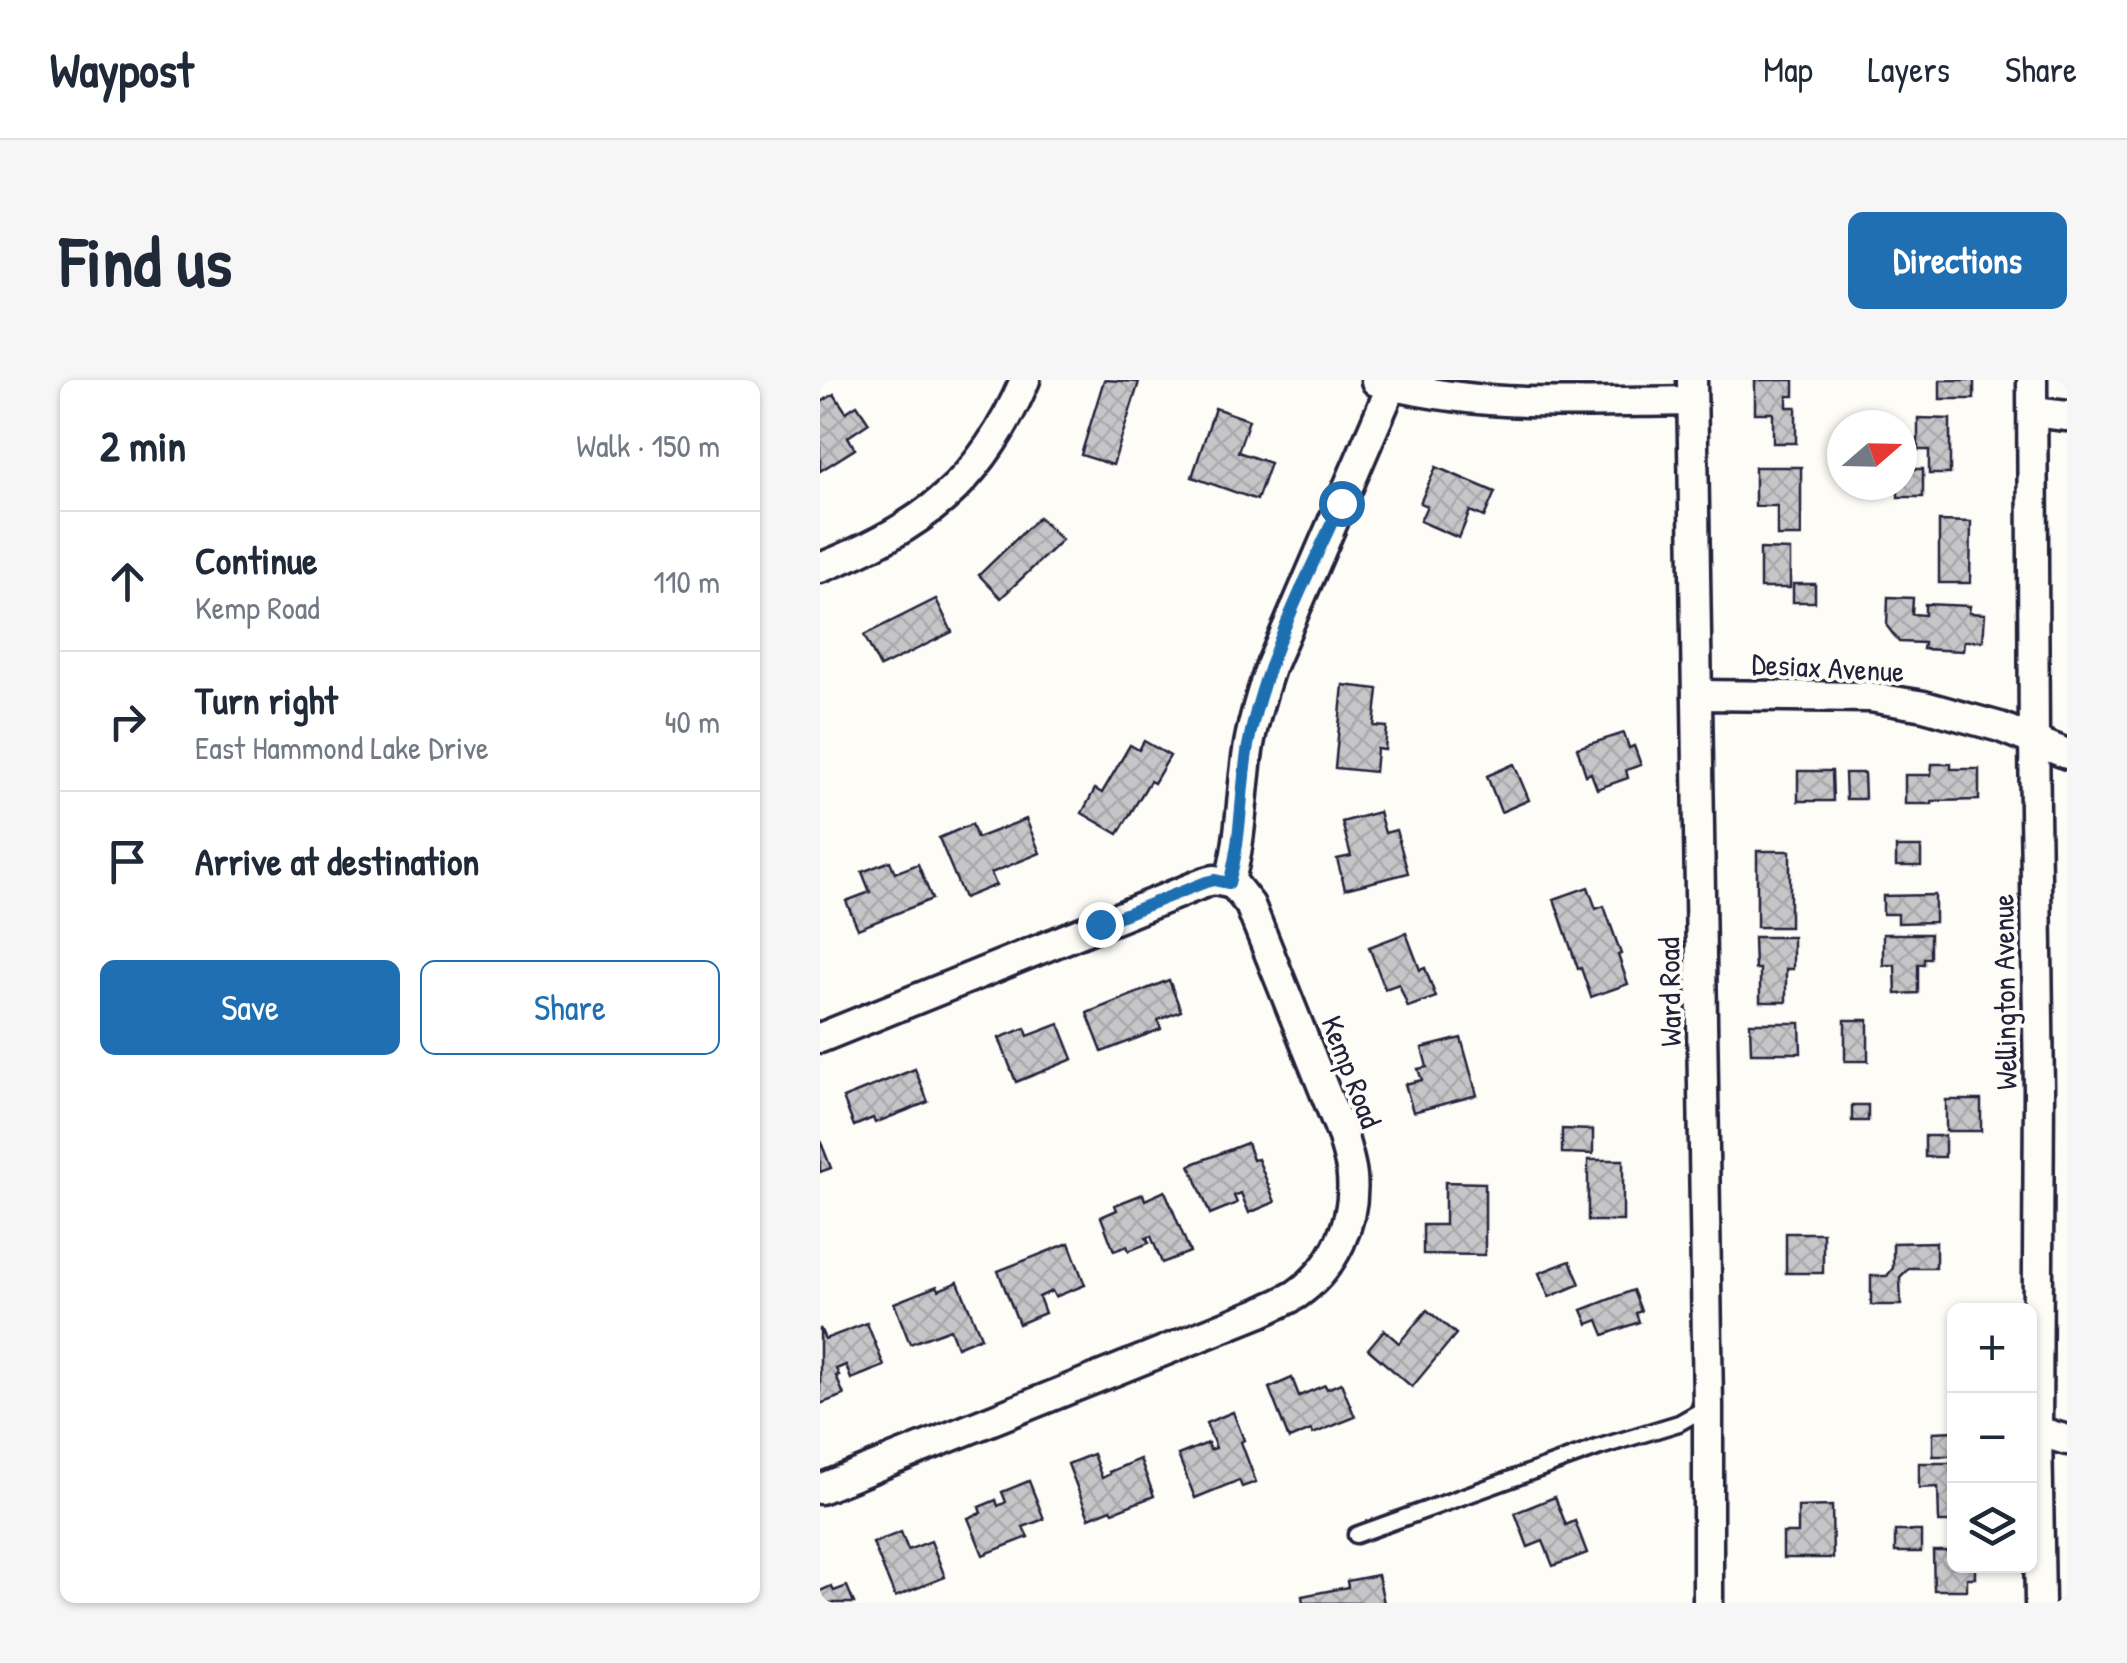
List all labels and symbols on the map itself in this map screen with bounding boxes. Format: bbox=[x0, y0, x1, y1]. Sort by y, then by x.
north arrow bbox=[1827, 410, 1917, 500]
route start bbox=[1319, 481, 1365, 527]
street label: Desiax Avenue bbox=[1751, 643, 1905, 691]
street label: Wellington Avenue bbox=[1982, 894, 2026, 1090]
route end bbox=[1078, 902, 1124, 948]
street label: Ward Road bbox=[1648, 937, 1690, 1047]
street label: Kemp Road bbox=[1312, 1010, 1392, 1134]

